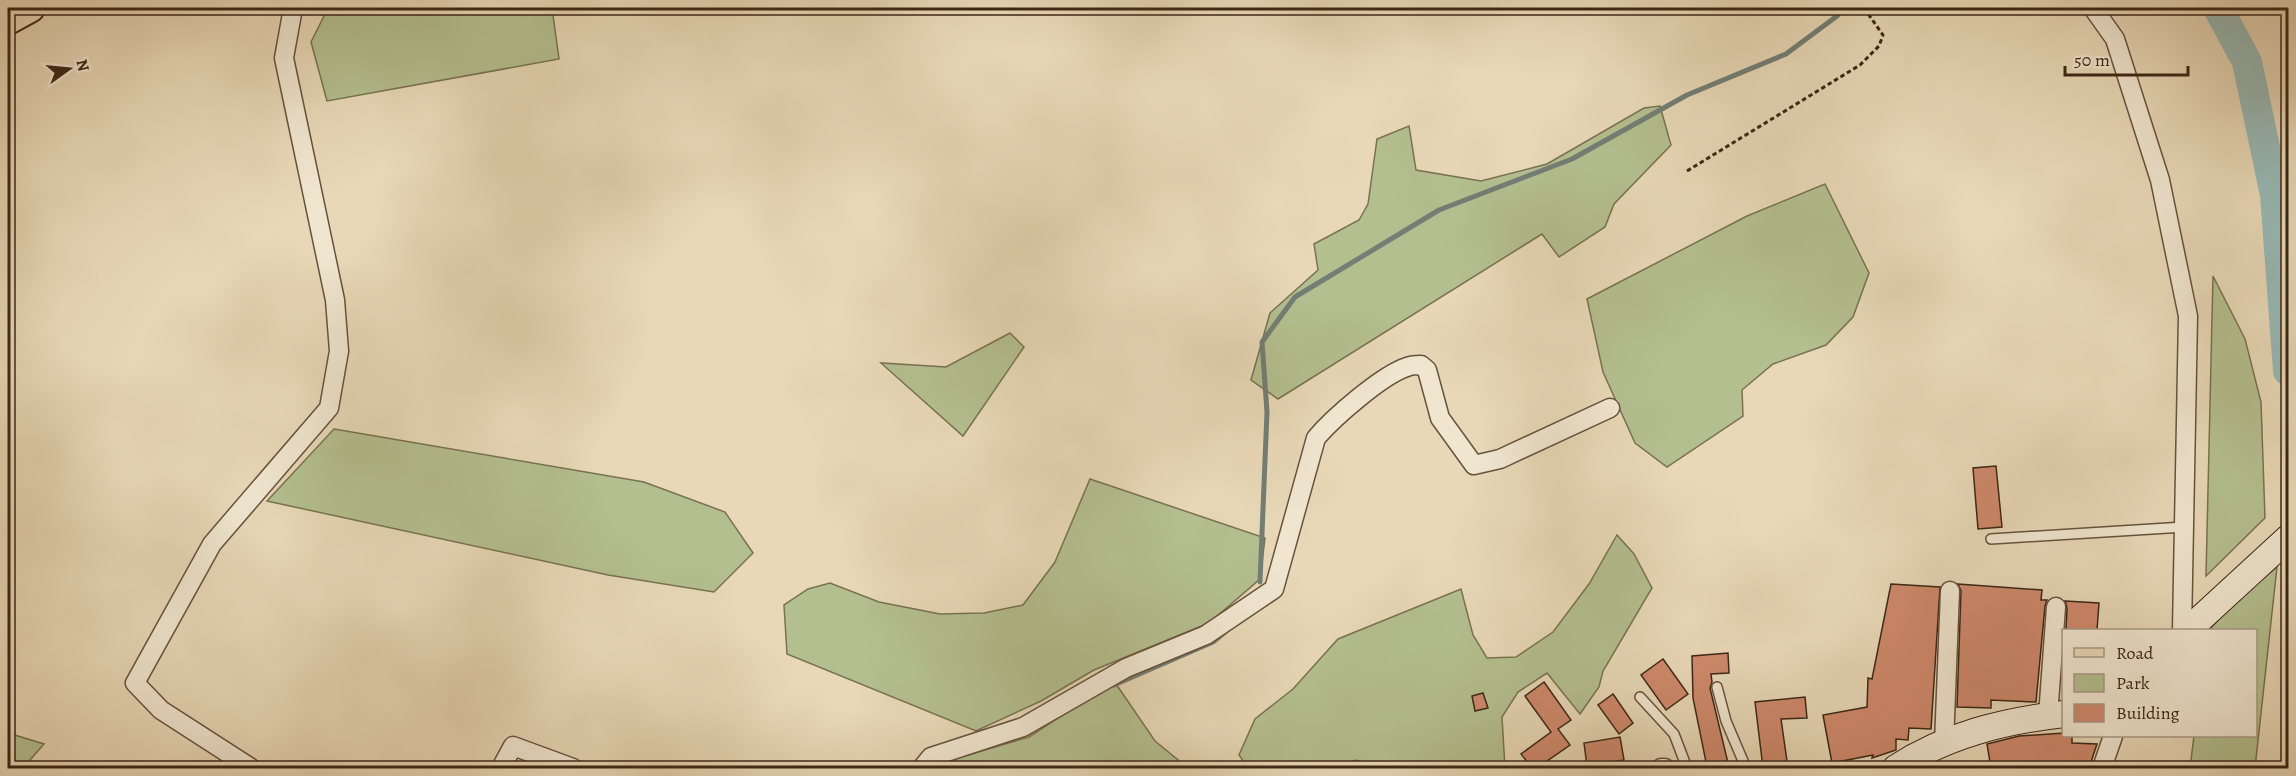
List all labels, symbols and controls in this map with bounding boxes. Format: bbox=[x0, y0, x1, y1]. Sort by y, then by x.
north arrow bbox=[39, 39, 99, 99]
scale bar bbox=[2065, 39, 2188, 77]
text: 50 m bbox=[2074, 48, 2110, 72]
text: N bbox=[70, 57, 95, 74]
legend bbox=[2062, 629, 2257, 737]
text: Road bbox=[2116, 641, 2154, 665]
text: Park bbox=[2116, 671, 2150, 695]
text: Building bbox=[2116, 701, 2180, 725]

